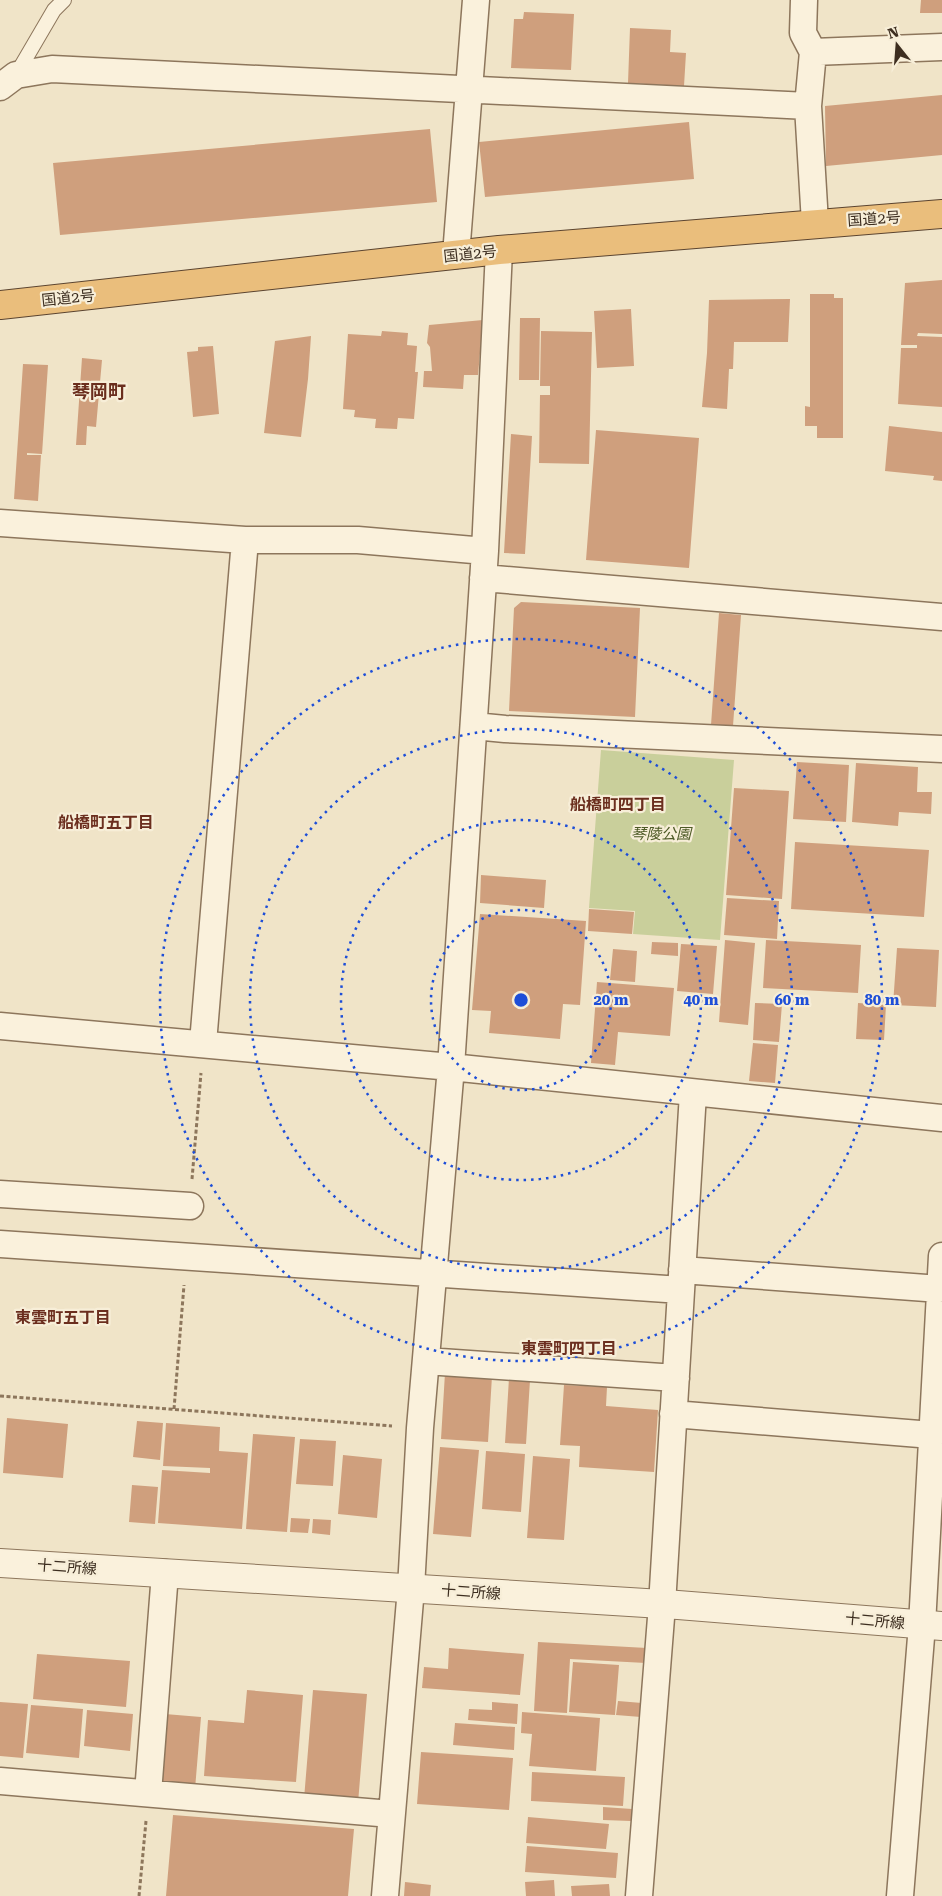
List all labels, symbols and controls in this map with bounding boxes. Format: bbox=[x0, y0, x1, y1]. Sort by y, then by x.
north arrow bbox=[872, 20, 922, 70]
text: N bbox=[886, 23, 901, 42]
street label: 国道2号 bbox=[847, 208, 901, 230]
street label: 国道2号 bbox=[443, 242, 497, 266]
street label: 国道2号 bbox=[41, 286, 95, 310]
district label: 琴岡町 bbox=[72, 381, 126, 402]
district label: 船橋町四丁目 bbox=[570, 795, 666, 814]
district label: 船橋町五丁目 bbox=[58, 813, 154, 832]
park label: 琴陵公園 bbox=[631, 825, 693, 843]
centre of rings bbox=[512, 991, 530, 1009]
text: 20 m bbox=[593, 991, 629, 1009]
text: 40 m bbox=[683, 991, 719, 1009]
text: 60 m bbox=[774, 991, 810, 1009]
text: 80 m bbox=[864, 991, 900, 1009]
district label: 東雲町五丁目 bbox=[15, 1308, 111, 1327]
district label: 東雲町四丁目 bbox=[521, 1339, 617, 1358]
street label: 十二所線 bbox=[36, 1556, 98, 1578]
street label: 十二所線 bbox=[440, 1581, 502, 1603]
street label: 十二所線 bbox=[844, 1609, 906, 1633]

